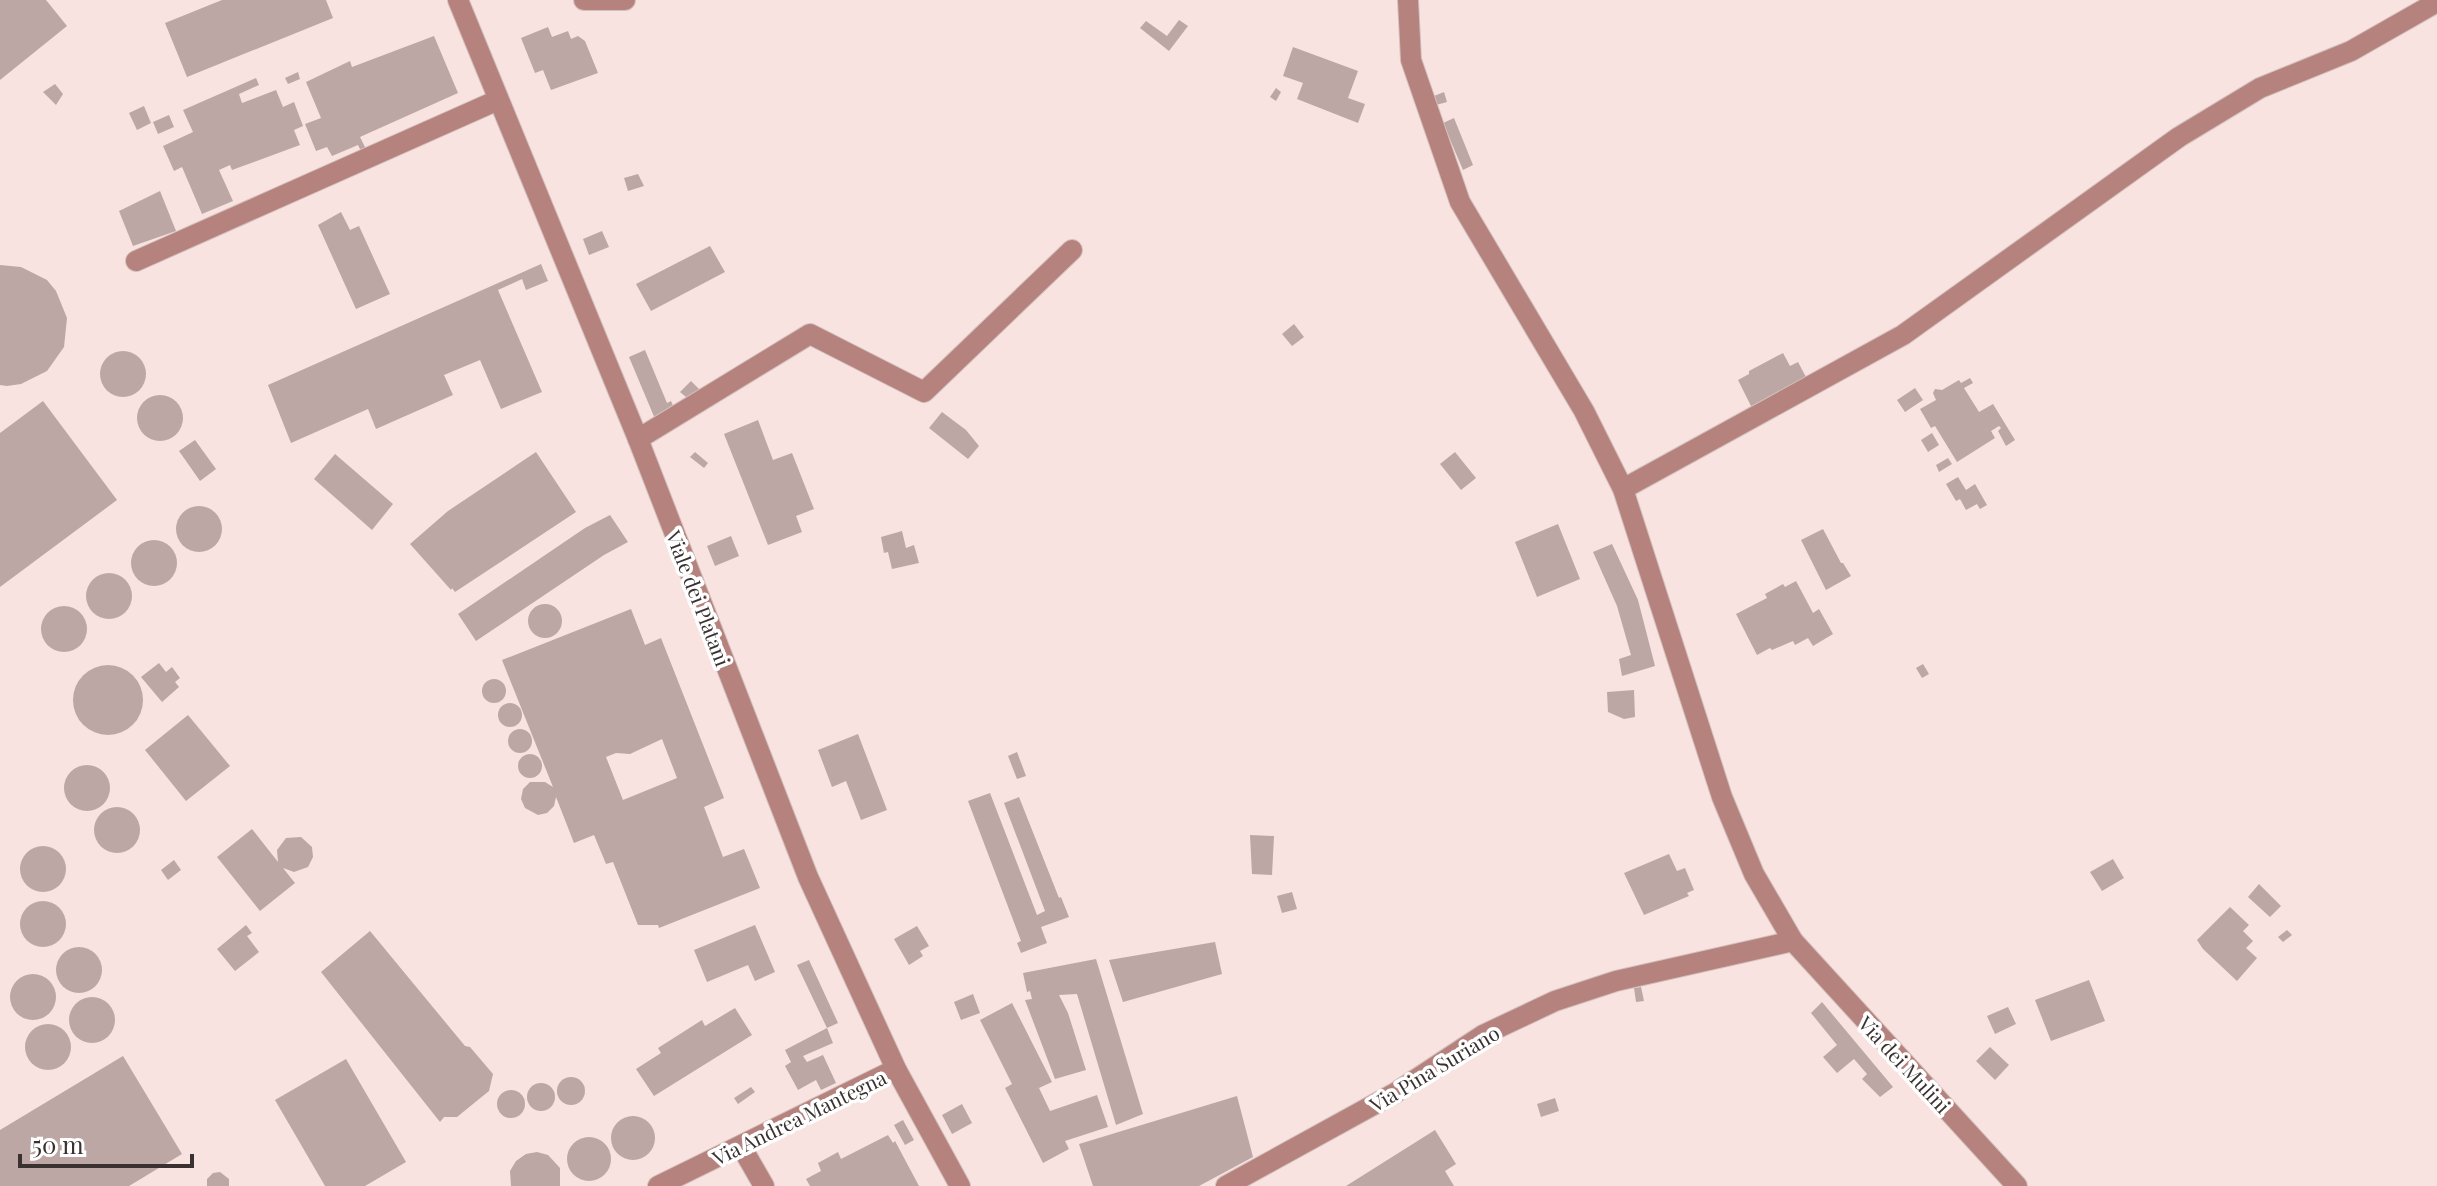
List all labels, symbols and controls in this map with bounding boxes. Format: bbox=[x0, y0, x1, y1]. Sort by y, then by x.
street label: Viale dei Platani bbox=[660, 525, 737, 670]
street label: Via dei Mulini bbox=[1852, 1009, 1957, 1118]
street label: Via Pina Suriano bbox=[1363, 1019, 1504, 1118]
street label: Via Andrea Mantegna bbox=[707, 1063, 890, 1171]
scale bar bbox=[20, 1118, 192, 1168]
text: 50 m bbox=[32, 1128, 84, 1160]

